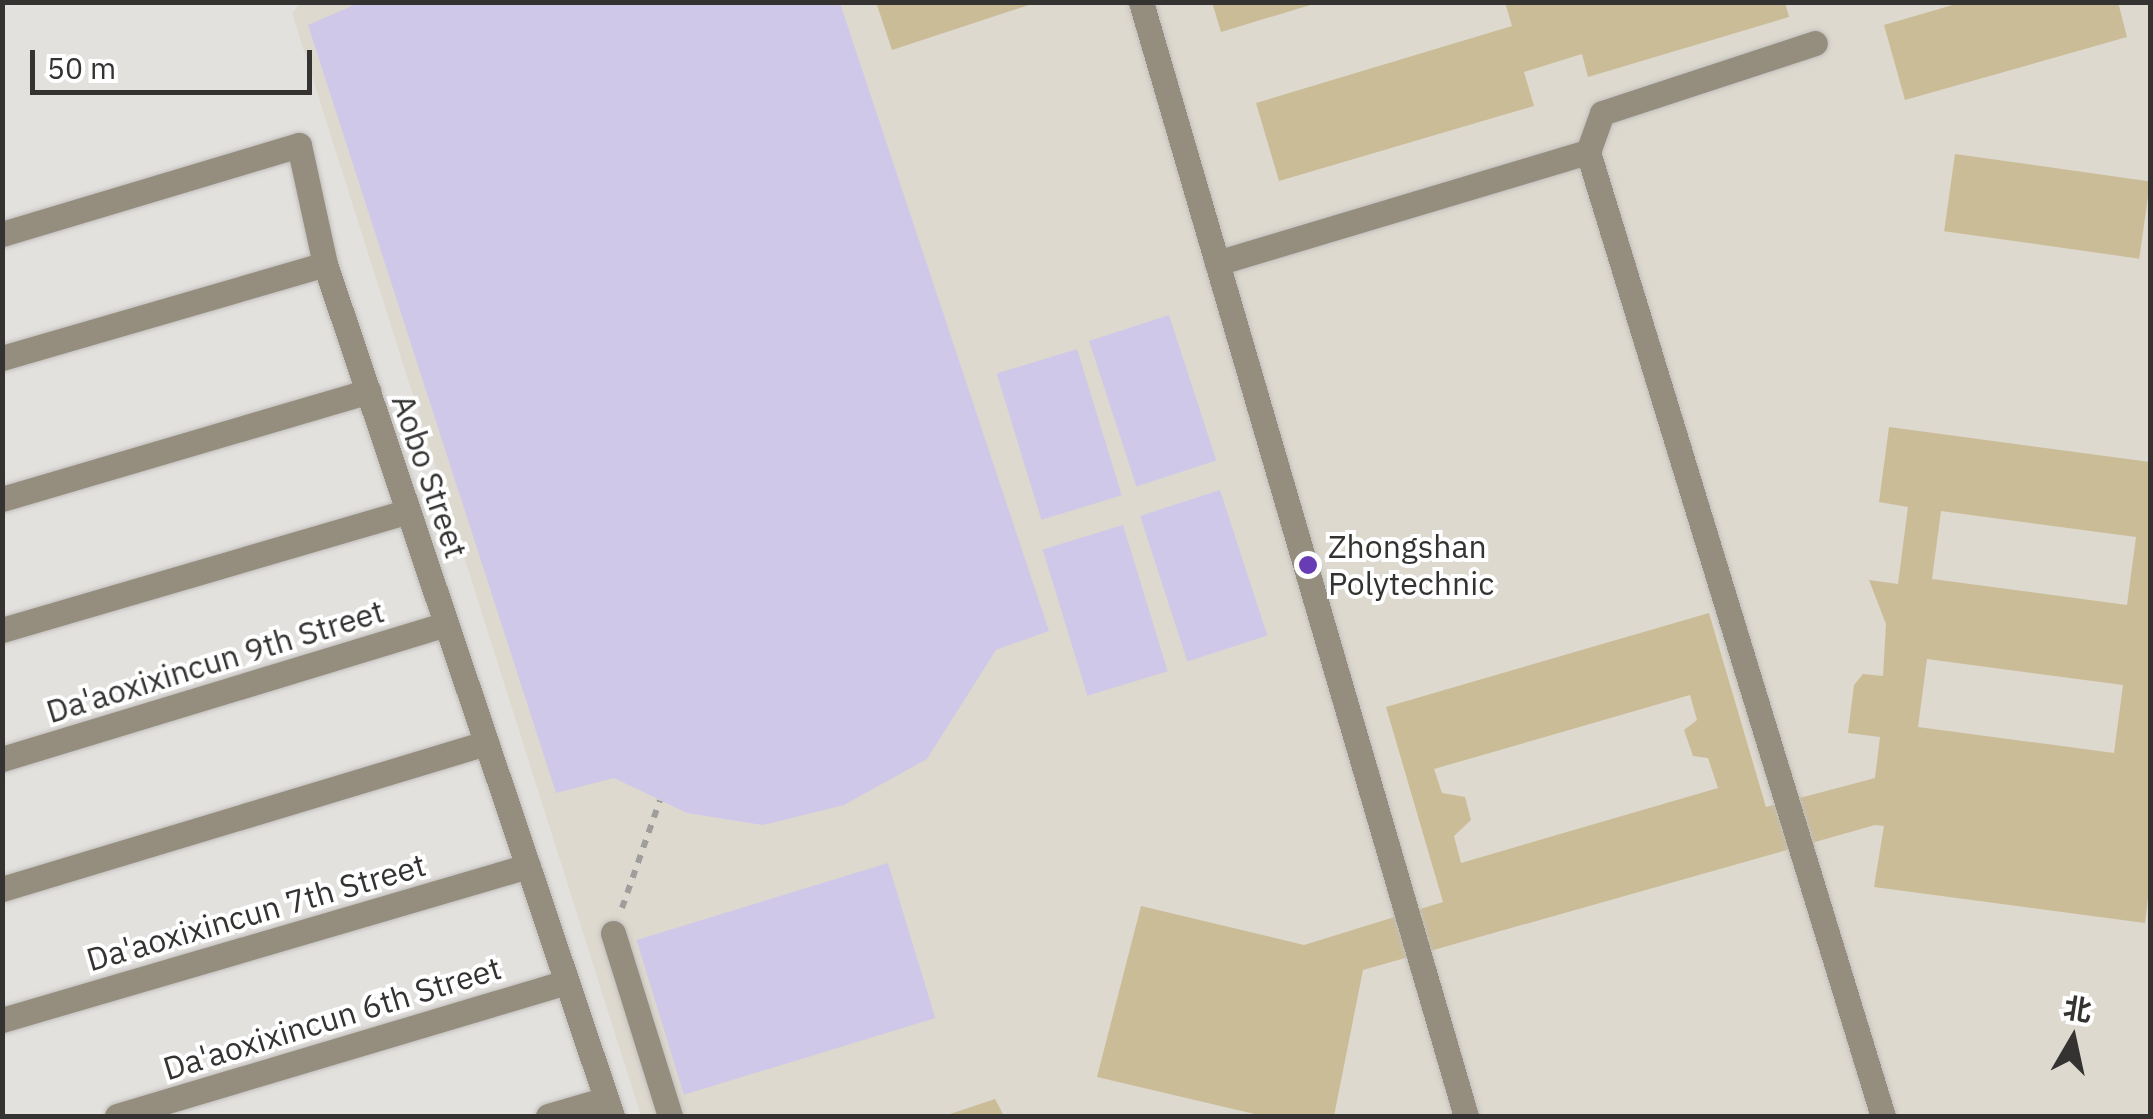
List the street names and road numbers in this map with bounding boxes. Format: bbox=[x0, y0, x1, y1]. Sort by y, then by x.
street label: Aobo Street bbox=[384, 389, 476, 563]
street label: Da'aoxixincun 9th Street bbox=[42, 591, 388, 731]
street label: Da'aoxixincun 7th Street bbox=[82, 845, 430, 979]
street label: Da'aoxixincun 6th Street bbox=[159, 948, 505, 1088]

